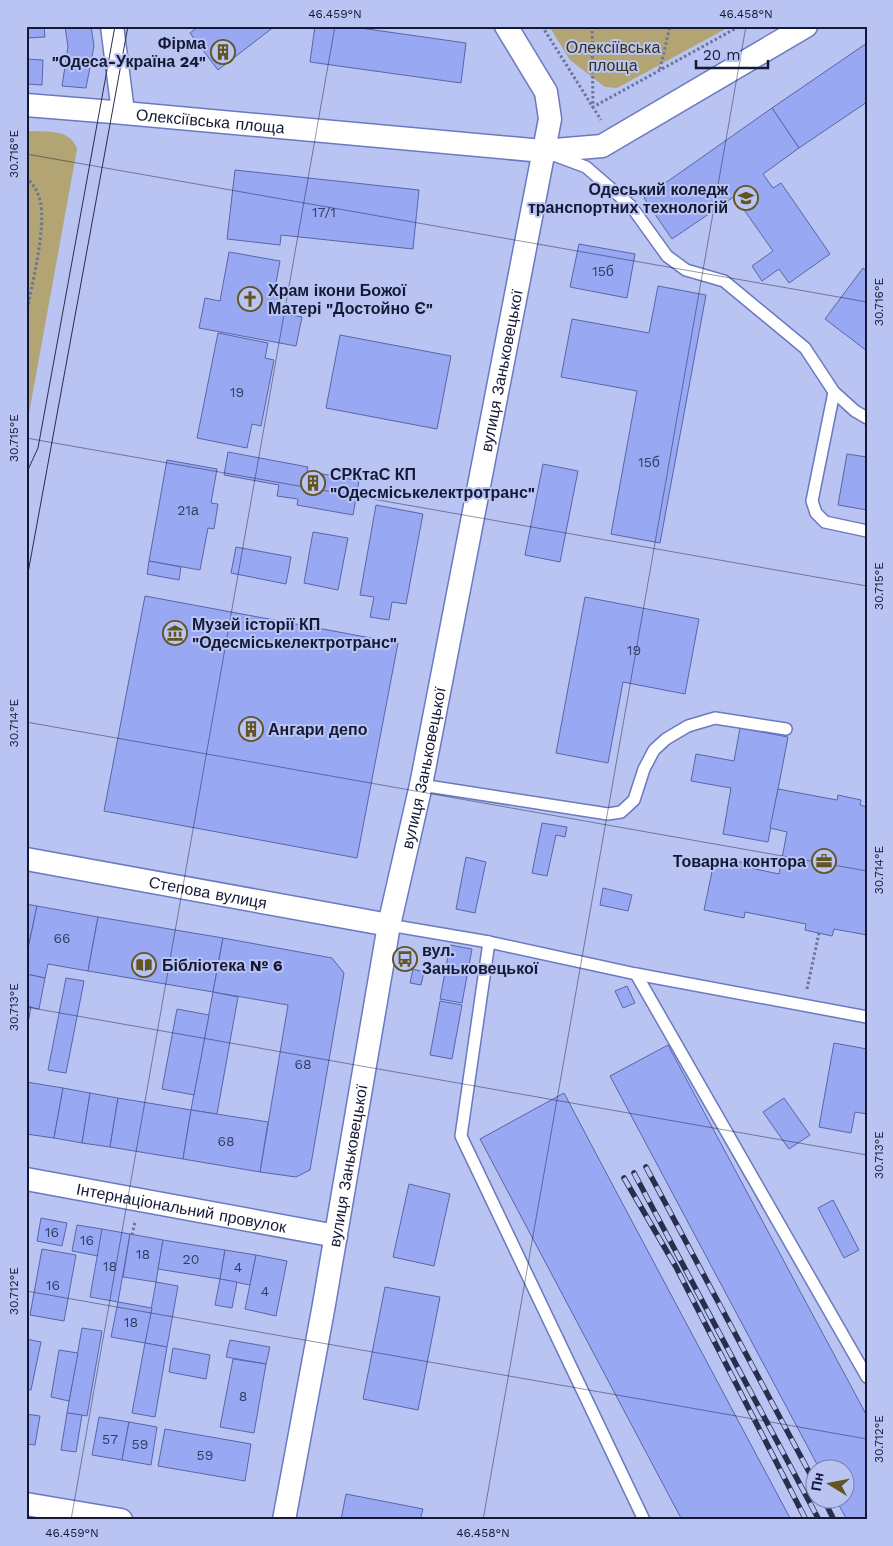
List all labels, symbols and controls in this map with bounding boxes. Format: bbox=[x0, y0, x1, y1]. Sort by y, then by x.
text: 46.459°N bbox=[308, 7, 362, 21]
text: 46.458°N bbox=[719, 7, 773, 21]
place label: Фірма "Одеса-Україна 24" bbox=[52, 34, 206, 71]
park label: Олексіївська площа bbox=[566, 38, 660, 75]
scale bar bbox=[696, 38, 768, 70]
building icon: Фірма "Одеса-Україна 24" bbox=[210, 39, 236, 65]
text: 20 m bbox=[703, 46, 741, 64]
street label: Олексіївська площа bbox=[135, 105, 286, 138]
text: 30.716°E bbox=[7, 130, 21, 178]
place label: Одеський коледж транспортних технологій bbox=[528, 180, 729, 217]
school or university icon: Одеський коледж транспортних технологій bbox=[733, 185, 759, 211]
house number: 17/1 bbox=[312, 204, 336, 220]
house number: 15б bbox=[592, 263, 614, 279]
text: 30.716°E bbox=[872, 278, 886, 326]
place label: Храм ікони Божої Матері "Достойно Є" bbox=[268, 281, 433, 318]
church icon: Храм ікони Божої Матері "Достойно Є" bbox=[237, 286, 263, 312]
street label: вулиця Заньковецької bbox=[477, 287, 527, 453]
house number: 19 bbox=[230, 384, 244, 400]
text: 30.715°E bbox=[7, 414, 21, 462]
house number: 15б bbox=[638, 454, 660, 470]
place label: СРКтаС КП "Одесміськелектротранс" bbox=[330, 465, 535, 502]
building icon: СРКтаС КП "Одесміськелектротранс" bbox=[300, 470, 326, 496]
house number: 21а bbox=[177, 502, 199, 518]
text: 30.715°E bbox=[872, 562, 886, 610]
place label: Музей історії КП "Одесміськелектротранс" bbox=[192, 615, 397, 652]
museum icon: Музей історії КП "Одесміськелектротранс" bbox=[162, 620, 188, 646]
house number: 19 bbox=[627, 642, 641, 658]
street label: вулиця Заньковецької bbox=[398, 685, 450, 851]
text: 30.714°E bbox=[7, 699, 21, 747]
building icon: Ангари депо bbox=[238, 716, 264, 742]
place label: Ангари депо bbox=[268, 720, 368, 739]
text: 30.714°E bbox=[872, 846, 886, 894]
office icon: Товарна контора bbox=[811, 848, 837, 874]
place label: Товарна контора bbox=[673, 852, 806, 871]
street label: Степова вулиця bbox=[147, 873, 269, 913]
house number: 66 bbox=[53, 930, 71, 946]
place label: вул. Заньковецької bbox=[422, 941, 539, 978]
bus stop icon: вул. Заньковецької bbox=[392, 946, 418, 972]
library icon: Бібліотека № 6 bbox=[131, 952, 157, 978]
place label: Бібліотека № 6 bbox=[162, 956, 283, 975]
text: 30.713°E bbox=[7, 983, 21, 1031]
house number: 68 bbox=[294, 1056, 312, 1072]
street label: вулиця Заньковецької bbox=[325, 1083, 372, 1248]
text: 30.713°E bbox=[872, 1131, 886, 1179]
house number: 68 bbox=[217, 1133, 235, 1149]
street label: Інтернаціональний провулок bbox=[75, 1179, 289, 1237]
house number: 16 bbox=[45, 1224, 59, 1240]
house number: 16 bbox=[80, 1232, 94, 1248]
house number: 18 bbox=[136, 1246, 150, 1262]
house number: 20 bbox=[183, 1251, 199, 1267]
house number: 18 bbox=[103, 1258, 117, 1274]
house number: 4 bbox=[234, 1259, 242, 1275]
text: 30.712°E bbox=[7, 1267, 21, 1315]
house number: 16 bbox=[46, 1277, 60, 1293]
house number: 4 bbox=[261, 1283, 269, 1299]
house number: 18 bbox=[124, 1314, 138, 1330]
house number: 8 bbox=[239, 1388, 247, 1404]
text: 30.712°E bbox=[872, 1415, 886, 1463]
house number: 57 bbox=[102, 1431, 118, 1447]
house number: 59 bbox=[132, 1436, 148, 1452]
house number: 59 bbox=[197, 1447, 213, 1463]
north arrow bbox=[806, 1458, 856, 1508]
text: Пн bbox=[808, 1471, 827, 1492]
text: 46.459°N bbox=[45, 1526, 99, 1540]
text: 46.458°N bbox=[456, 1526, 510, 1540]

